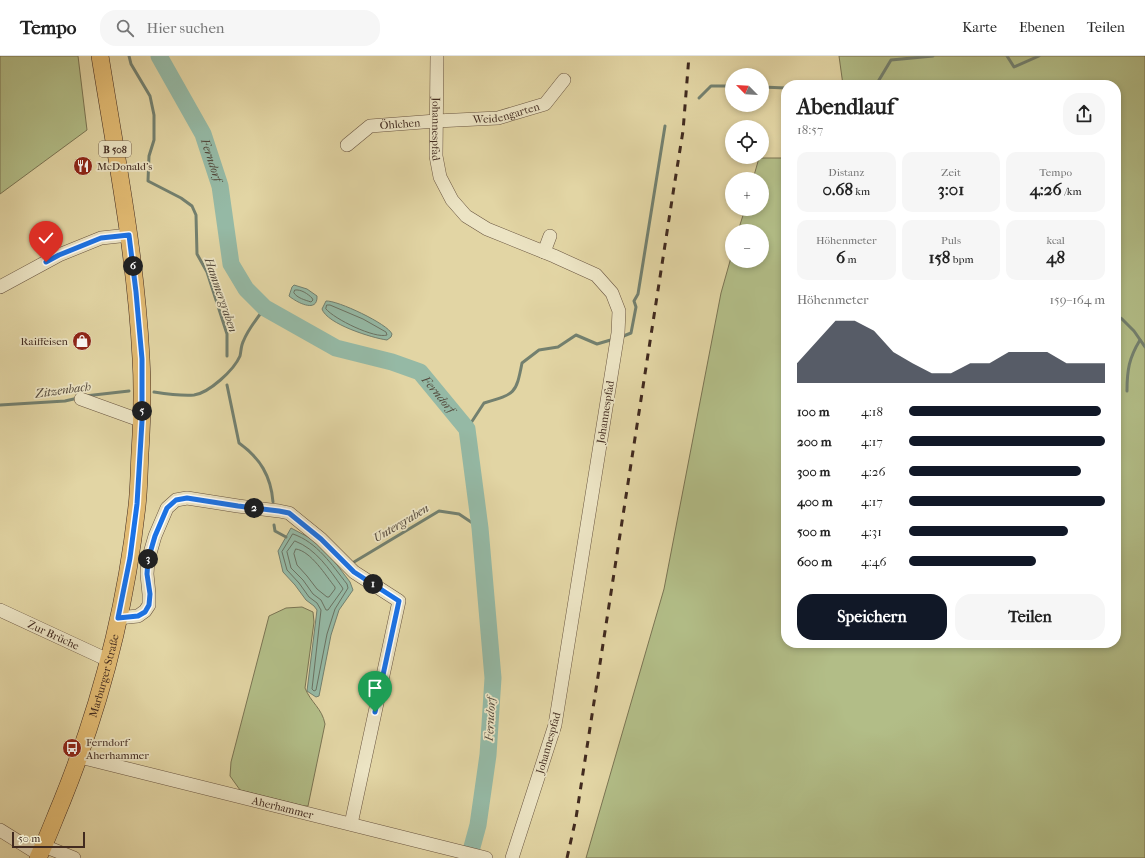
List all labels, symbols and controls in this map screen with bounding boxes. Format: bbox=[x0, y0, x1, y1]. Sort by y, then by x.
search box bbox=[100, 10, 380, 46]
text: Tempo bbox=[20, 17, 76, 39]
icon: search bbox=[114, 17, 136, 39]
text: Hier suchen bbox=[146, 19, 225, 37]
text: Karte bbox=[962, 19, 997, 36]
text: Ebenen bbox=[1019, 19, 1065, 36]
text: Teilen bbox=[1087, 19, 1125, 36]
north arrow bbox=[725, 68, 769, 112]
map controls bbox=[725, 68, 769, 268]
button: share bbox=[1063, 93, 1105, 135]
text: Abendlauf bbox=[797, 94, 894, 120]
street label: Johannespfad bbox=[429, 96, 443, 163]
street label: Weidengarten bbox=[472, 100, 542, 126]
street label: Öhlchen bbox=[379, 116, 421, 132]
button: locate bbox=[725, 120, 769, 164]
text: 18:57 bbox=[797, 122, 823, 137]
water label: Ferndorf bbox=[198, 136, 226, 186]
road number: B 508 bbox=[99, 141, 131, 157]
restaurant icon: McDonald's bbox=[72, 155, 94, 177]
place label: McDonald's bbox=[97, 160, 152, 173]
text: Distanz bbox=[828, 166, 864, 179]
text: Zeit bbox=[941, 166, 961, 179]
text: Tempo bbox=[1039, 166, 1072, 179]
button: + bbox=[725, 172, 769, 216]
text: 0.68 bbox=[823, 179, 853, 199]
text: 3:01 bbox=[938, 179, 964, 199]
text: 4:26 bbox=[1030, 179, 1062, 199]
text: km bbox=[853, 185, 870, 198]
text: /km bbox=[1062, 185, 1082, 198]
pin bbox=[29, 221, 63, 262]
button: − bbox=[725, 224, 769, 268]
icon: check bbox=[35, 227, 57, 249]
text: Höhenmeter bbox=[816, 234, 877, 247]
text: Puls bbox=[941, 234, 961, 247]
text: kcal bbox=[1046, 234, 1065, 247]
text: 6 bbox=[836, 247, 845, 267]
text: 158 bbox=[928, 247, 950, 267]
text: 48 bbox=[1046, 247, 1065, 267]
text: m bbox=[845, 253, 857, 266]
text: bpm bbox=[950, 253, 974, 266]
water label: Hammergraben bbox=[201, 255, 240, 334]
pin: 6 bbox=[123, 256, 143, 276]
text: 6 bbox=[130, 259, 136, 272]
text: Höhenmeter bbox=[797, 292, 869, 307]
text: 159–164 m bbox=[1049, 292, 1105, 307]
shop icon: Raiffeisen bbox=[71, 330, 93, 352]
place label: Raiffeisen bbox=[20, 335, 69, 348]
water label: Ferndorf bbox=[418, 372, 460, 418]
water label: Zitzenbach bbox=[33, 379, 92, 401]
street label: Johannespfad bbox=[594, 379, 617, 445]
pin: 5 bbox=[132, 401, 152, 421]
text: 5 bbox=[140, 404, 144, 417]
text: 100 m bbox=[797, 404, 830, 419]
text: 4:18 bbox=[861, 404, 883, 419]
text: 200 m bbox=[797, 434, 832, 449]
text: 4:17 bbox=[861, 434, 883, 449]
text: 300 m bbox=[797, 464, 830, 479]
text: 4:26 bbox=[861, 464, 886, 479]
text: 400 m bbox=[797, 494, 833, 509]
text: 4:17 bbox=[861, 494, 883, 509]
pin: 2 bbox=[244, 498, 264, 518]
text: 2 bbox=[251, 501, 257, 514]
water label: Untergraben bbox=[371, 501, 432, 545]
text: 500 m bbox=[797, 524, 831, 539]
text: 4:31 bbox=[861, 524, 882, 539]
pin: 3 bbox=[138, 549, 158, 569]
text: 3 bbox=[146, 552, 150, 565]
text: 600 m bbox=[797, 554, 832, 569]
text: 4:46 bbox=[861, 554, 887, 569]
pin: 1 bbox=[363, 574, 383, 594]
text: 1 bbox=[371, 577, 375, 590]
button: Speichern bbox=[797, 594, 947, 640]
button: Teilen bbox=[955, 594, 1105, 640]
street label: Zur Brüche bbox=[26, 618, 82, 653]
street label: Marburger Straße bbox=[87, 632, 122, 719]
pin bbox=[358, 671, 392, 712]
icon: arrive bbox=[364, 677, 386, 699]
water label: Ferndorf bbox=[482, 694, 498, 742]
street label: Johannespfad bbox=[533, 710, 564, 776]
place label: Ferndorf Aherhammer bbox=[85, 736, 149, 762]
bus stop icon: Ferndorf Aherhammer bbox=[61, 737, 83, 759]
street label: Aherhammer bbox=[250, 794, 315, 822]
scale bar bbox=[12, 830, 85, 849]
text: 50 m bbox=[18, 832, 40, 845]

